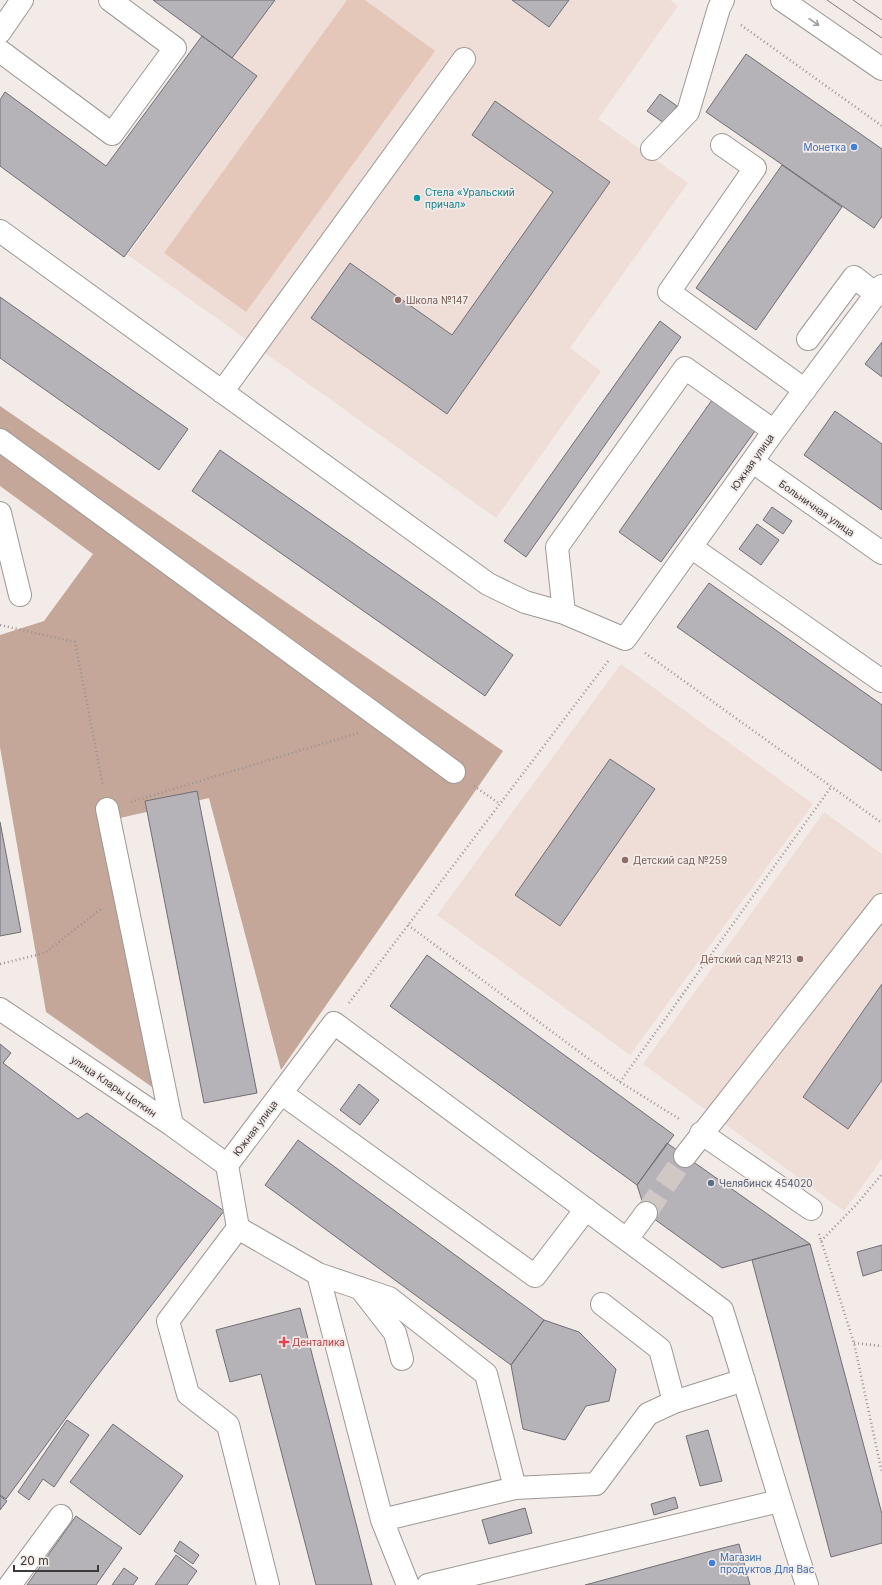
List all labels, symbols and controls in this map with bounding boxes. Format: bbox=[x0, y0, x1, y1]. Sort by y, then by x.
one-way arrow bbox=[809, 18, 820, 26]
place label: Монетка bbox=[803, 141, 846, 153]
marker: Монетка bbox=[849, 142, 859, 152]
place label: Стела «Уральский причал» bbox=[425, 186, 515, 210]
marker: Стела «Уральский причал» bbox=[412, 193, 422, 203]
place label: Школа №147 bbox=[406, 294, 468, 306]
marker: Школа №147 bbox=[393, 295, 403, 305]
street label: Южная улица bbox=[728, 431, 776, 493]
street label: Больничная улица bbox=[777, 477, 857, 539]
place label: Детский сад №259 bbox=[633, 854, 727, 866]
marker: Детский сад №259 bbox=[620, 855, 630, 865]
place label: Детский сад №213 bbox=[700, 953, 792, 965]
marker: Детский сад №213 bbox=[795, 954, 805, 964]
street label: улица Клары Цеткин bbox=[69, 1053, 159, 1119]
street label: Южная улица bbox=[230, 1098, 280, 1158]
place label: Челябинск 454020 bbox=[719, 1177, 813, 1189]
marker: Челябинск 454020 bbox=[706, 1178, 716, 1188]
place label: Денталика bbox=[292, 1336, 345, 1348]
marker: Денталика bbox=[279, 1337, 289, 1347]
scale bar bbox=[14, 1547, 98, 1573]
place label: Магазин продуктов Для Вас bbox=[720, 1551, 815, 1575]
text: 20 m bbox=[20, 1553, 49, 1568]
marker: Магазин продуктов Для Вас bbox=[707, 1558, 717, 1568]

